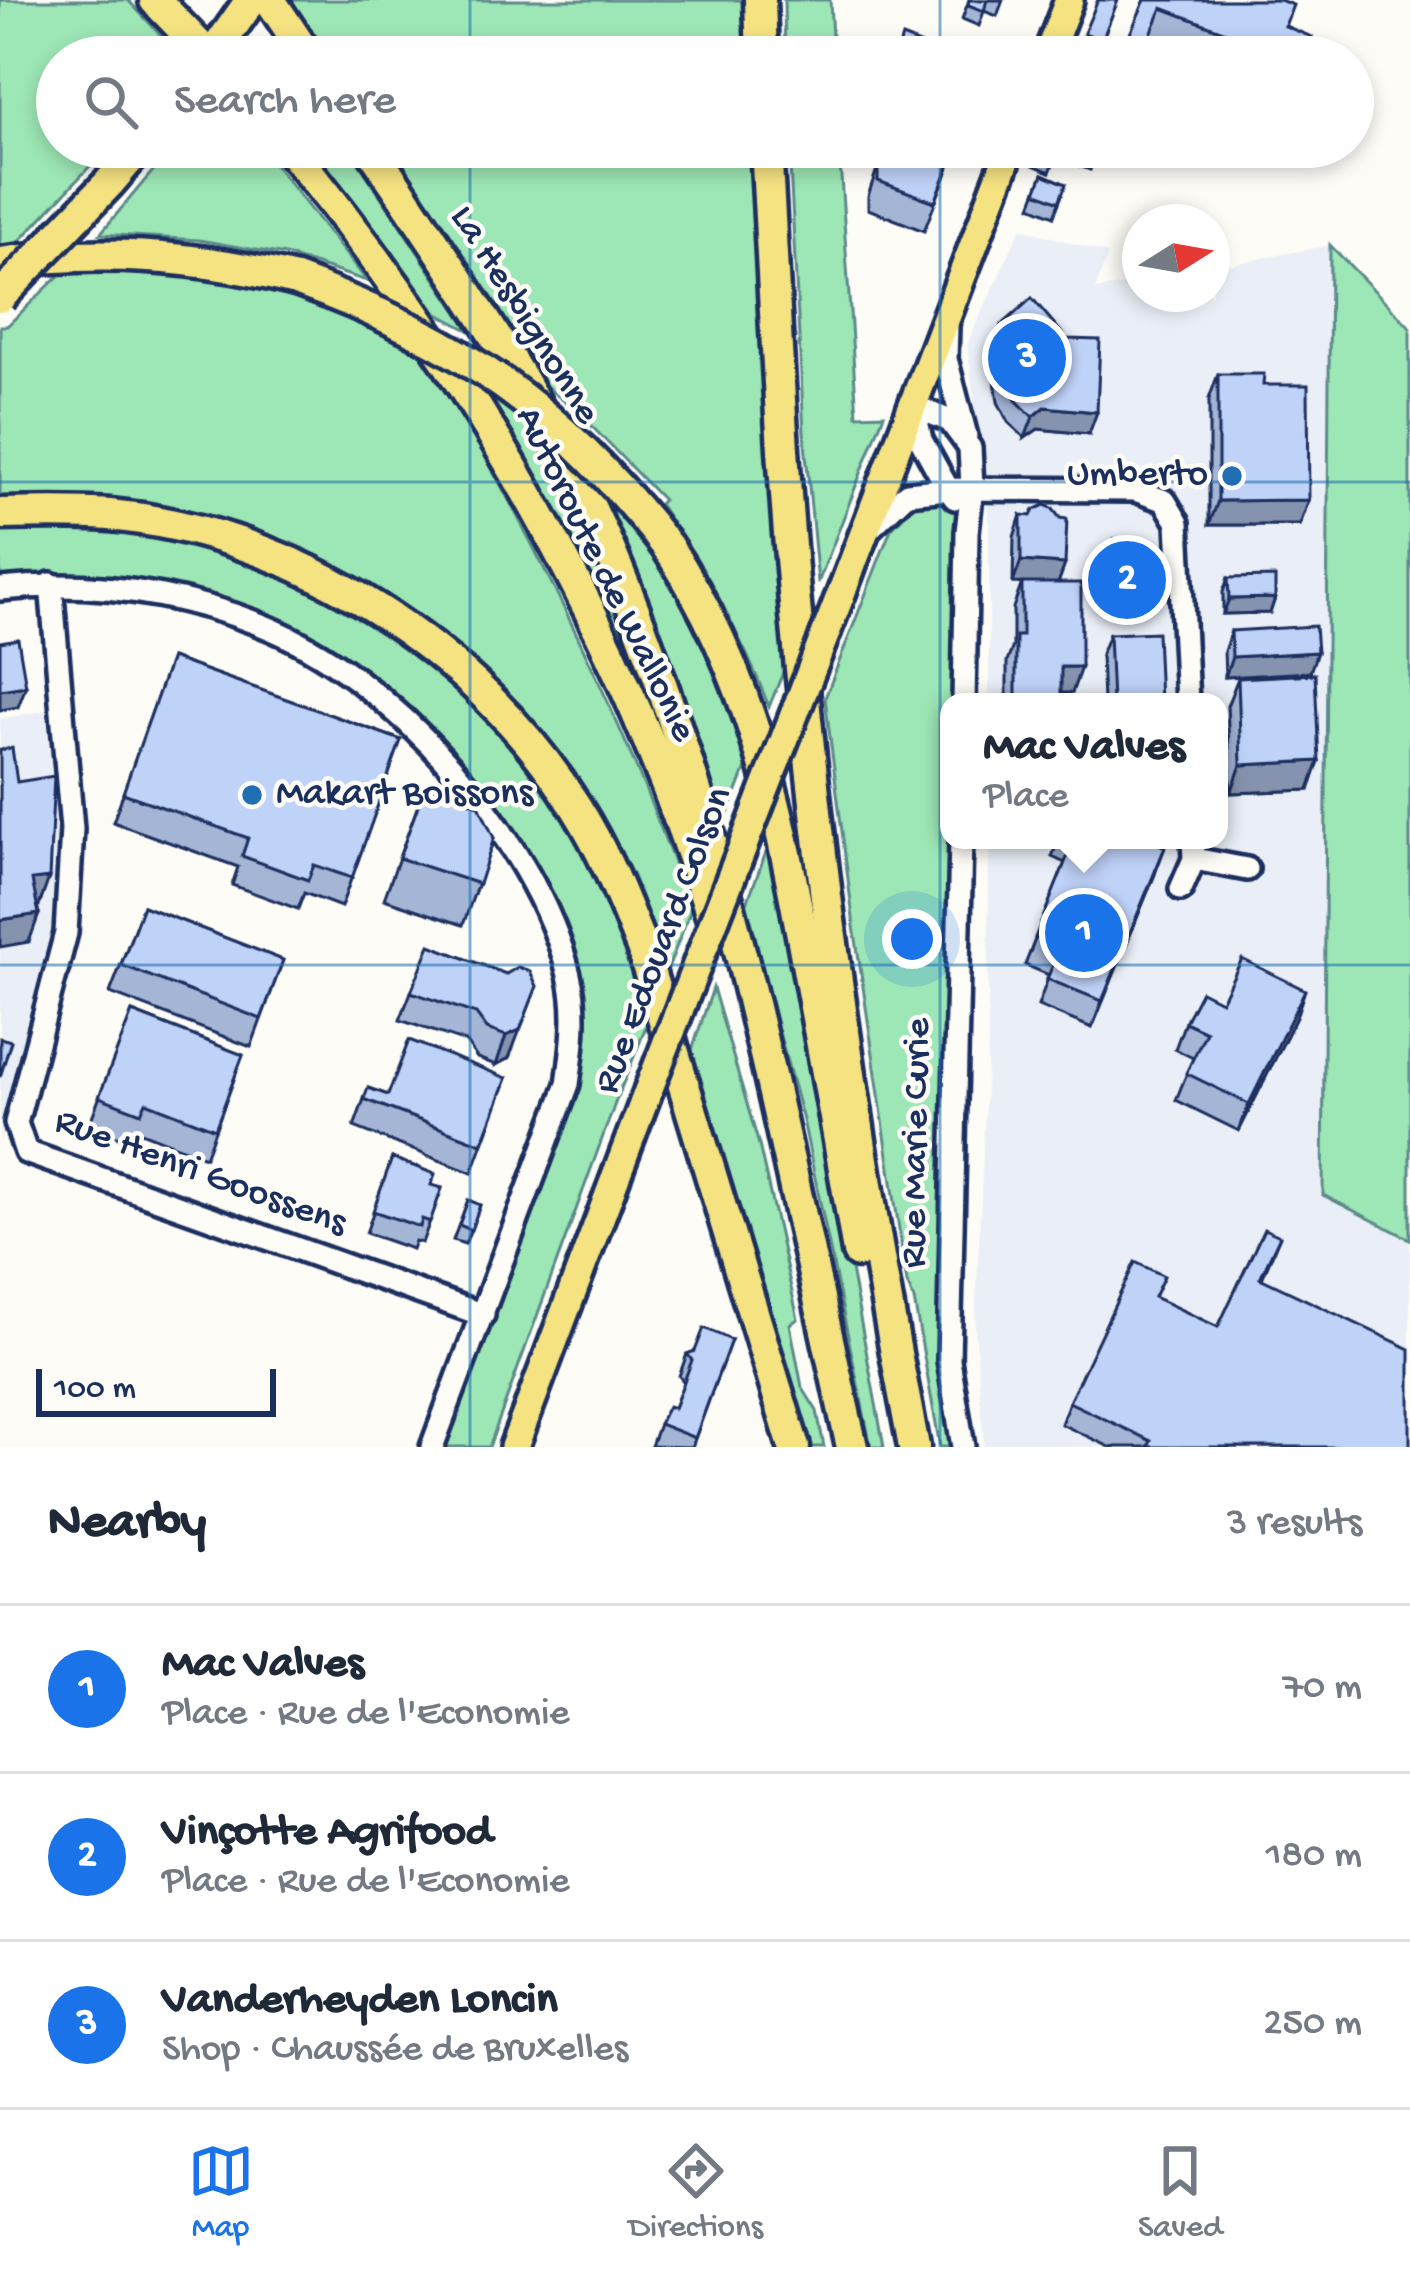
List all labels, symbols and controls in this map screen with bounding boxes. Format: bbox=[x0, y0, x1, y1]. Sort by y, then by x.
search box bbox=[36, 36, 1374, 168]
icon: search bbox=[78, 69, 144, 135]
text: Search here bbox=[174, 76, 396, 129]
street label: La Hesbignonne bbox=[437, 198, 609, 435]
north arrow bbox=[1122, 204, 1230, 312]
pin: 3 bbox=[988, 313, 1066, 403]
street label: Autoroute de Wallonie bbox=[503, 400, 705, 751]
place label: Umberto bbox=[1067, 453, 1208, 499]
marker: Umberto bbox=[1219, 463, 1245, 489]
pin: 2 bbox=[1088, 535, 1166, 625]
popup bbox=[940, 693, 1228, 849]
text: Mac Valves bbox=[983, 722, 1185, 775]
place label: Makart Boissons bbox=[276, 772, 535, 818]
text: Place bbox=[983, 775, 1068, 821]
street label: Rue Edouard Colson bbox=[585, 781, 745, 1101]
marker: Makart Boissons bbox=[239, 782, 265, 808]
pin: 1 bbox=[1045, 888, 1123, 978]
your location bbox=[882, 909, 942, 969]
street label: Rue Marie Curie bbox=[893, 1017, 943, 1269]
street label: Rue Henri Goossens bbox=[48, 1100, 354, 1249]
scale bar bbox=[36, 1363, 276, 1416]
text: 100 m bbox=[54, 1371, 136, 1409]
text: Nearby bbox=[48, 1495, 206, 1555]
text: 3 results bbox=[1227, 1502, 1362, 1548]
text: Mac Valves bbox=[162, 1639, 364, 1692]
text: 1 bbox=[79, 1666, 95, 1712]
text: 70 m bbox=[1283, 1666, 1362, 1712]
text: Place · Rue de l'Economie bbox=[162, 1692, 570, 1738]
text: Vinçotte Agrifood bbox=[162, 1807, 492, 1860]
text: 2 bbox=[77, 1834, 97, 1880]
text: 180 m bbox=[1266, 1834, 1362, 1880]
text: Place · Rue de l'Economie bbox=[162, 1860, 570, 1906]
text: Vanderheyden Loncin bbox=[162, 1975, 558, 2028]
text: 3 bbox=[77, 2002, 97, 2048]
text: 250 m bbox=[1263, 2002, 1362, 2048]
text: Shop · Chaussée de Bruxelles bbox=[162, 2028, 628, 2074]
tab: Map bbox=[188, 2138, 254, 2248]
tab: Directions bbox=[629, 2138, 763, 2248]
tab: Saved bbox=[1138, 2138, 1222, 2248]

